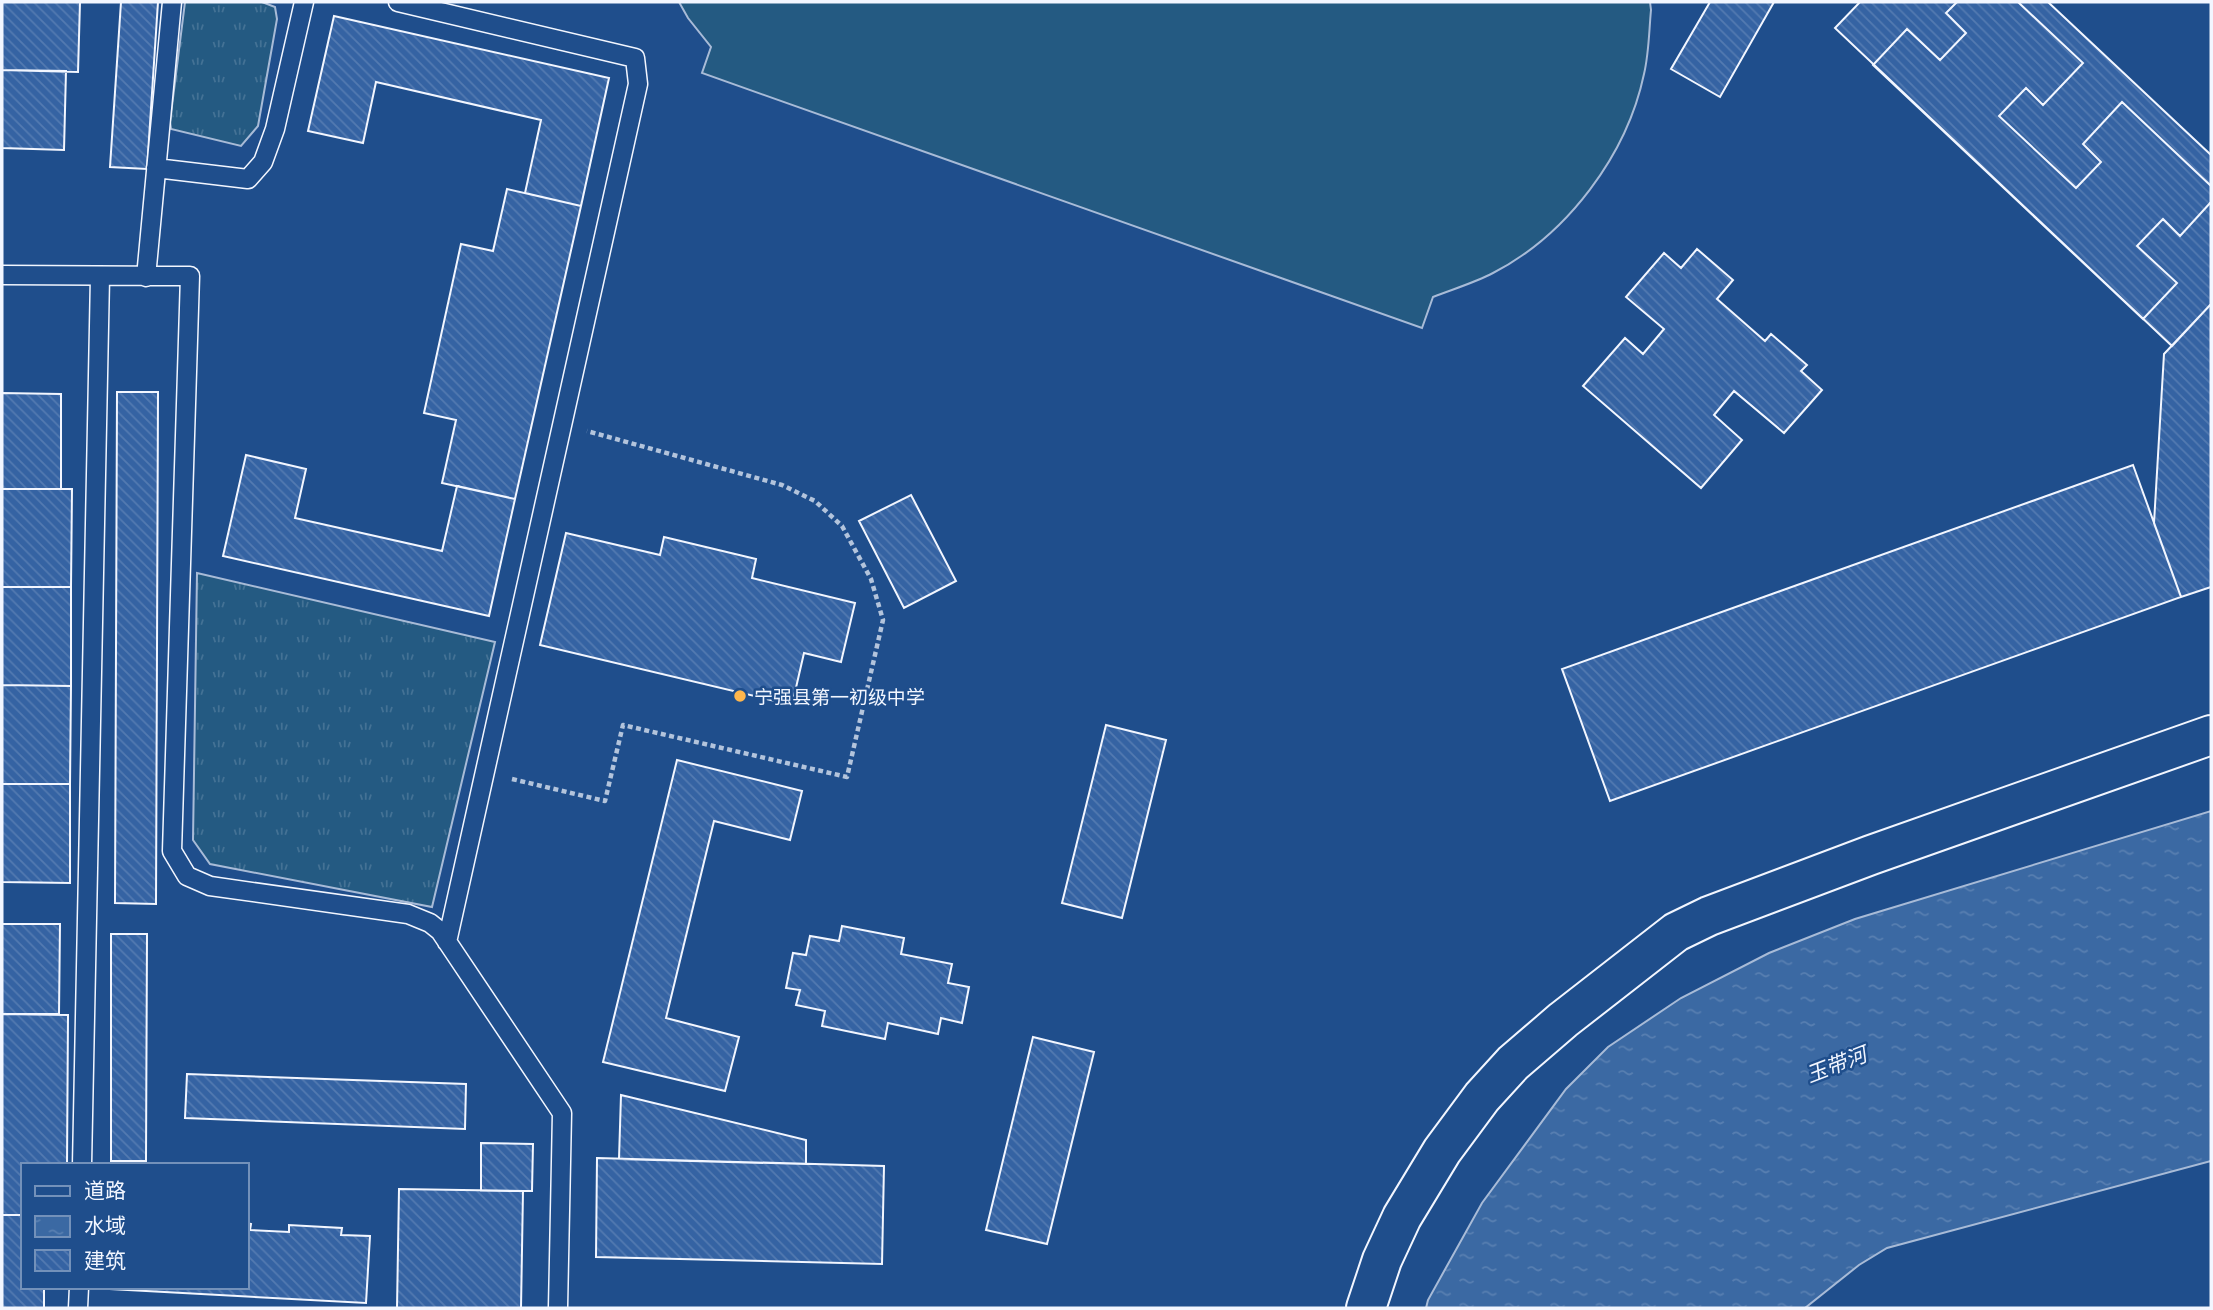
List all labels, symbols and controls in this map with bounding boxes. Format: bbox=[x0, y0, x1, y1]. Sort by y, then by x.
place label: 宁强县第一初级中学 bbox=[754, 682, 925, 711]
marker: 宁强县第一初级中学 bbox=[732, 688, 748, 704]
water label: 玉带河 bbox=[1801, 1036, 1875, 1090]
legend bbox=[21, 1163, 248, 1289]
text: 道路 bbox=[84, 1174, 126, 1206]
text: 水域 bbox=[84, 1209, 126, 1241]
text: 建筑 bbox=[84, 1244, 126, 1276]

